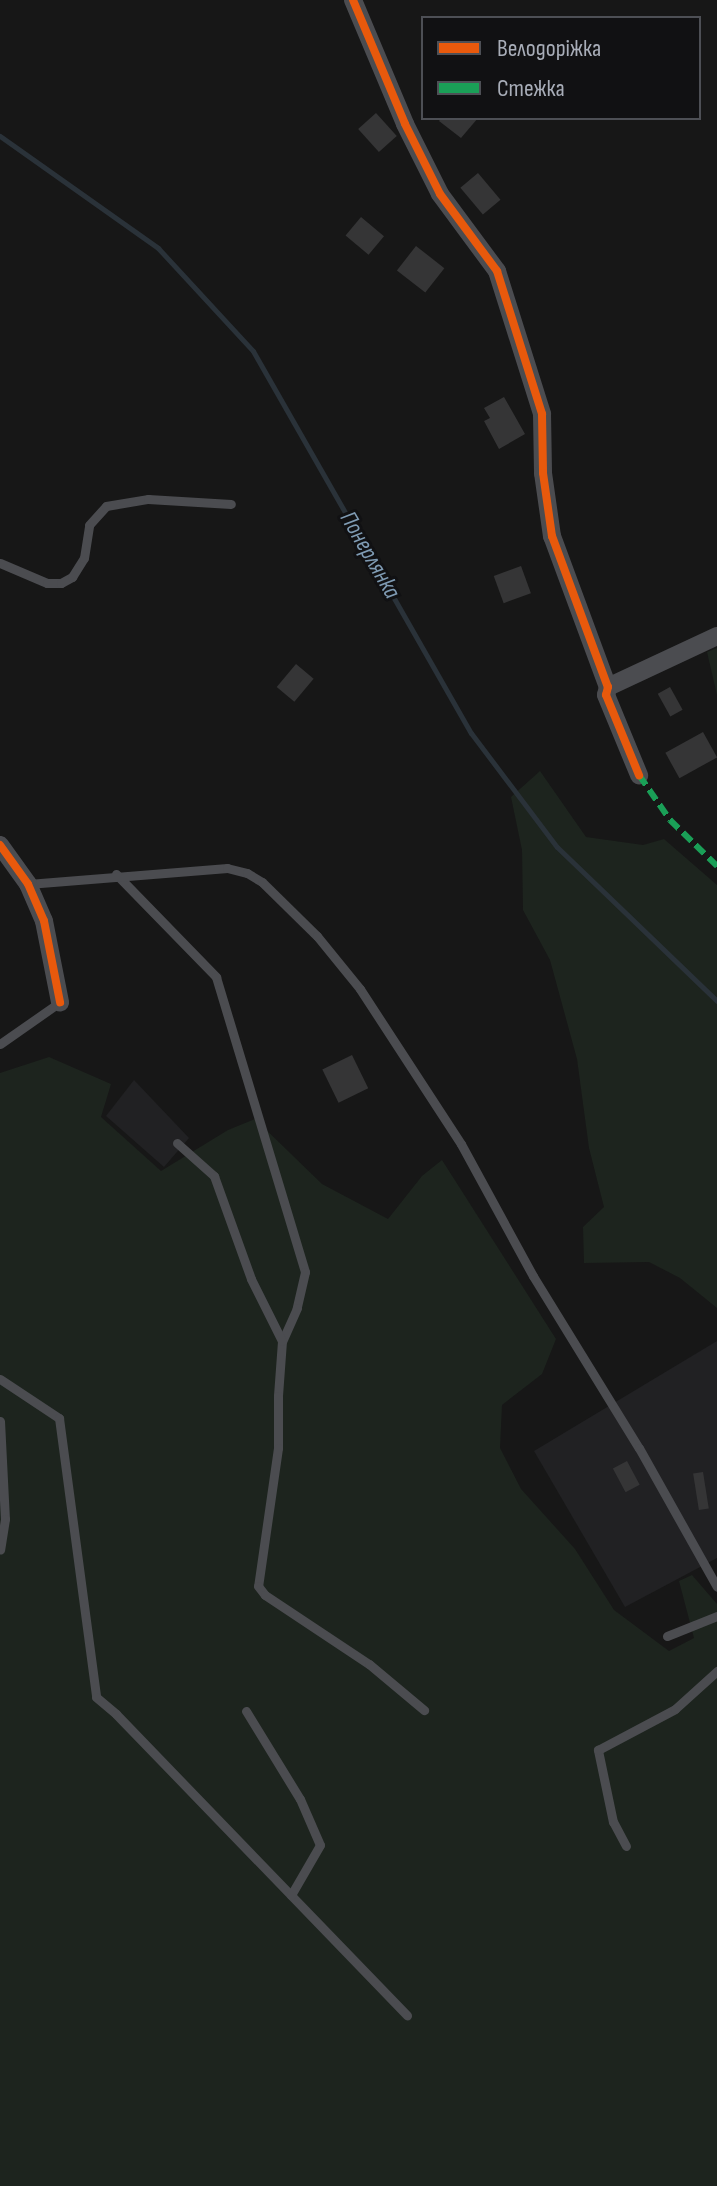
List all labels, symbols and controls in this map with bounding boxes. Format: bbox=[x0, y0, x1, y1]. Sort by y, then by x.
legend bbox=[421, 16, 701, 120]
text: Велодоріжка bbox=[497, 34, 601, 63]
text: Стежка bbox=[497, 74, 565, 103]
water label: Понерлянка bbox=[333, 506, 407, 604]

